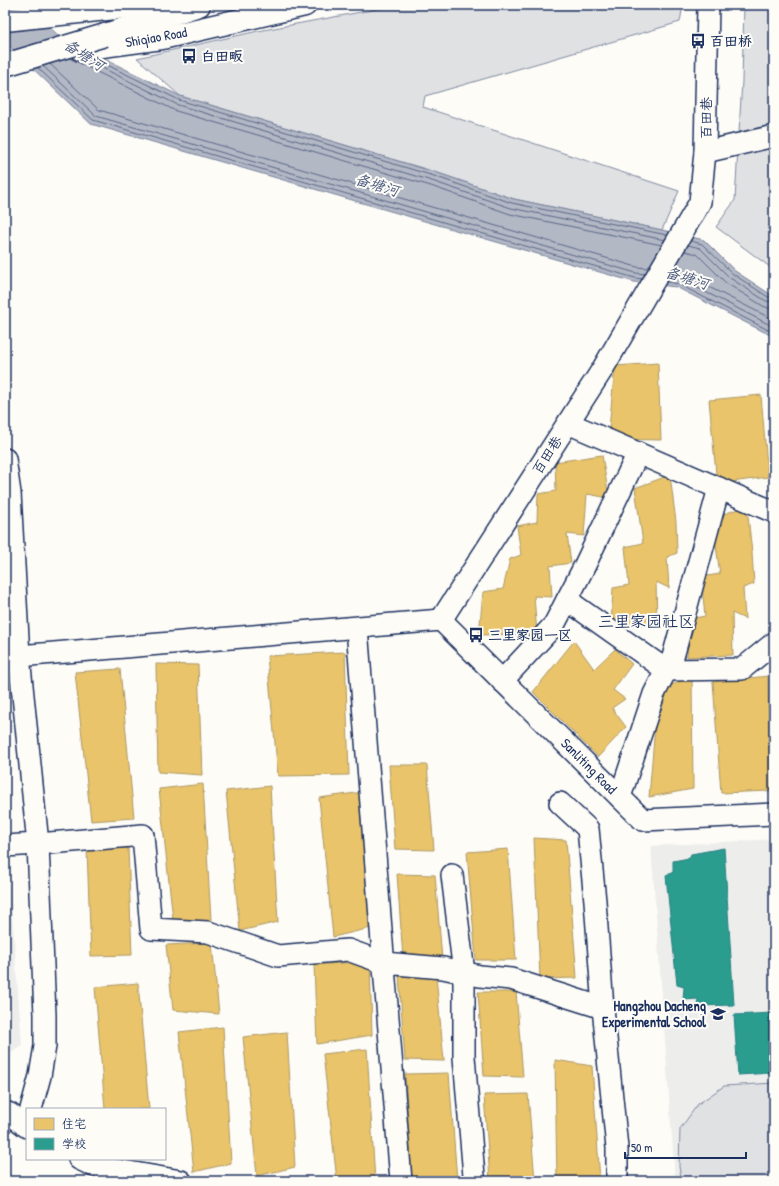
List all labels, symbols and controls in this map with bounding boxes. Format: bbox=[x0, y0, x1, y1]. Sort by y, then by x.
street label: Shiqiao Road bbox=[124, 22, 189, 52]
place label: 百田桥 bbox=[710, 31, 752, 50]
bus stop icon: 百田桥 bbox=[689, 32, 707, 50]
water label: 备塘河 bbox=[60, 34, 111, 77]
place label: 白田畈 bbox=[201, 46, 243, 65]
bus stop icon: 白田畈 bbox=[180, 47, 198, 65]
street label: 百田巷 bbox=[696, 96, 715, 139]
water label: 备塘河 bbox=[353, 168, 405, 202]
water label: 备塘河 bbox=[663, 261, 715, 295]
street label: 百田巷 bbox=[527, 431, 567, 478]
district label: 三里家园社区 bbox=[598, 610, 694, 632]
place label: 三里家园一区 bbox=[488, 625, 572, 644]
bus stop icon: 三里家园一区 bbox=[467, 626, 485, 644]
street label: Sanliting Road bbox=[557, 734, 622, 799]
place label: Hangzhou Dacheng Experimental School bbox=[602, 996, 706, 1033]
school or university icon: Hangzhou Dacheng Experimental School bbox=[709, 1005, 727, 1023]
legend bbox=[26, 1108, 166, 1160]
text: 住宅 bbox=[62, 1115, 86, 1132]
scale bar bbox=[625, 1134, 746, 1160]
text: 学校 bbox=[62, 1135, 86, 1152]
text: 50 m bbox=[631, 1139, 652, 1156]

